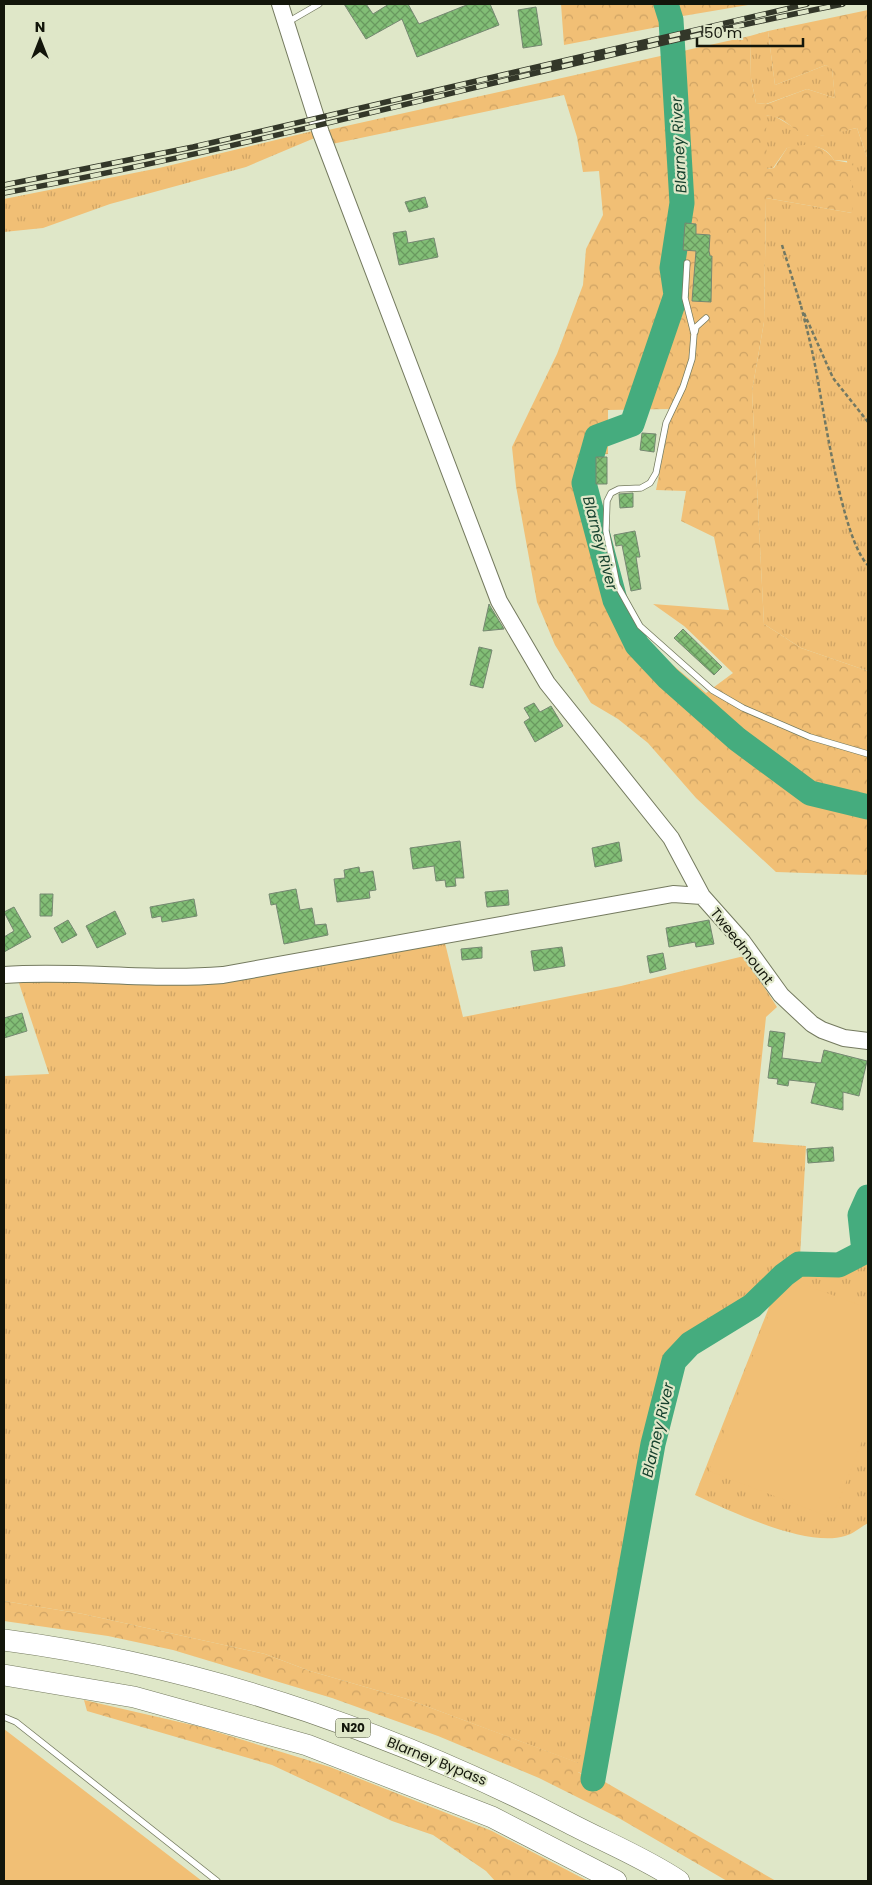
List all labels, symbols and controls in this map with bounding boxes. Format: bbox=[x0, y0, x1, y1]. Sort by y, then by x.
north arrow bbox=[15, 15, 65, 65]
scale bar bbox=[697, 15, 803, 47]
text: N bbox=[35, 17, 45, 37]
text: 50 m bbox=[704, 22, 742, 43]
water label: Blarney River bbox=[665, 96, 692, 194]
water label: Blarney River bbox=[578, 494, 623, 593]
street label: Tweedmount bbox=[706, 903, 778, 989]
water label: Blarney River bbox=[636, 1380, 679, 1479]
road number: N20 bbox=[336, 1719, 370, 1738]
street label: Blarney Bypass bbox=[384, 1732, 490, 1790]

